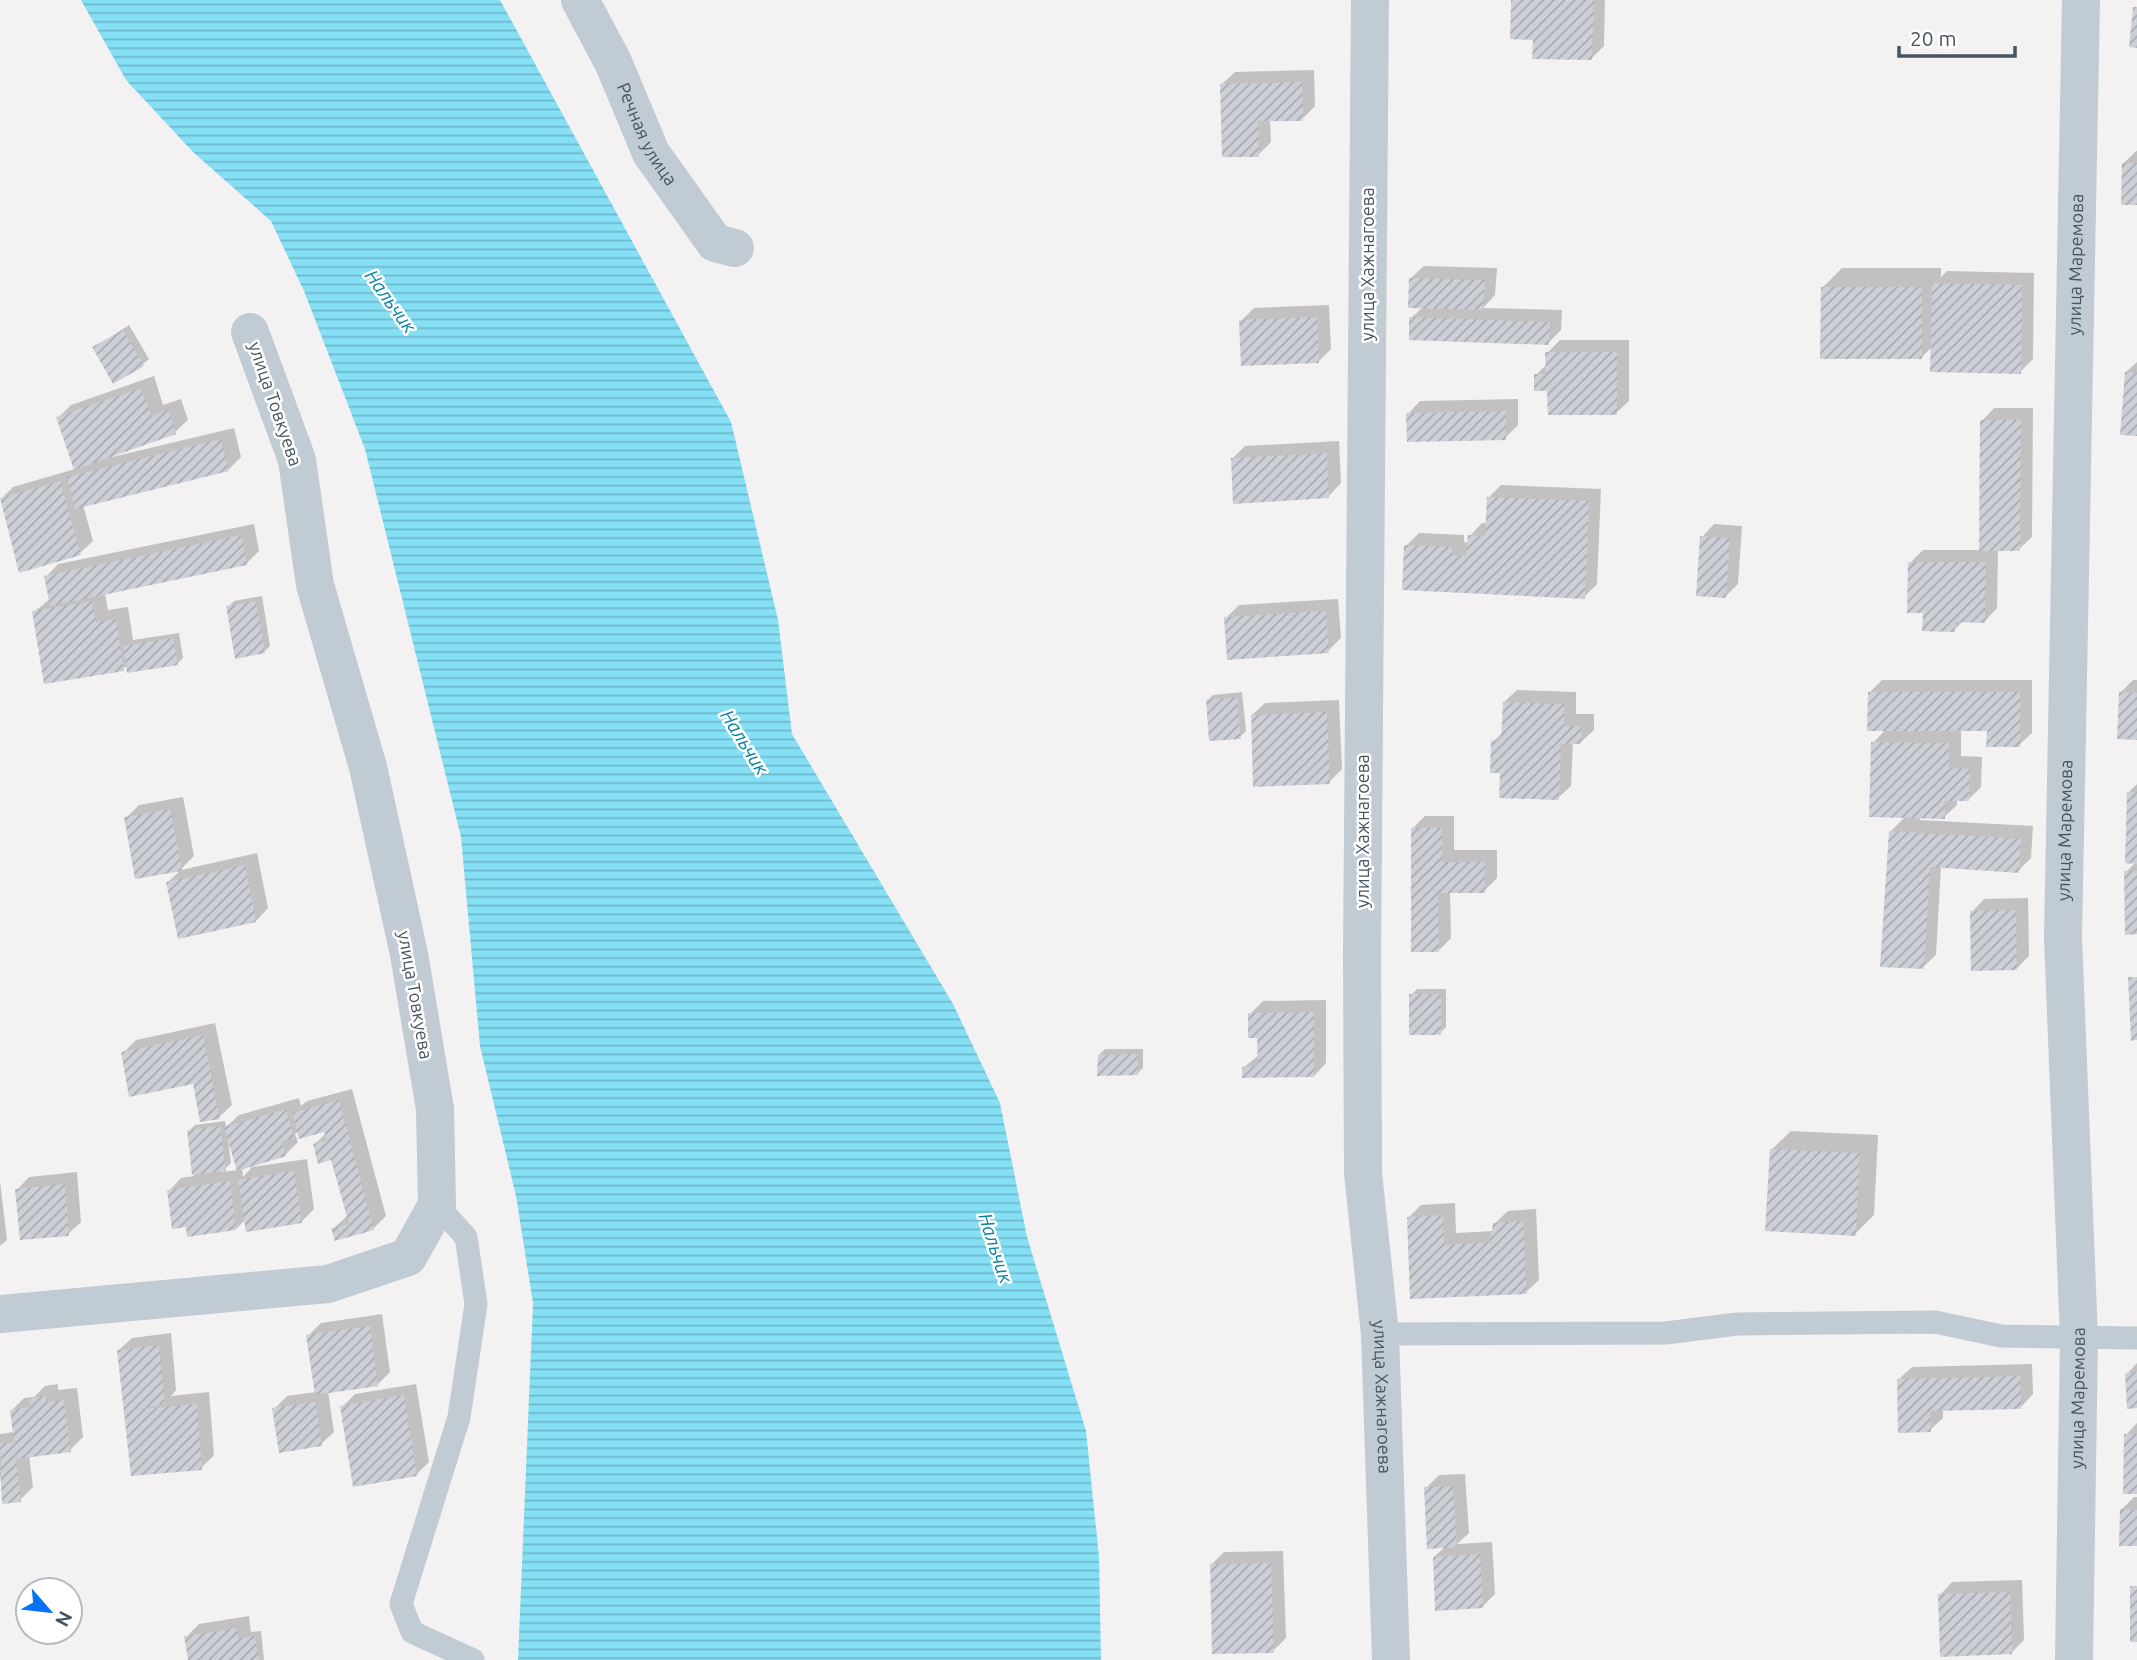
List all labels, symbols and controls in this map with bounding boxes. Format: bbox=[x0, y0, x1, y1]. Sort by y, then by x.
scale bar bbox=[1899, 14, 2014, 58]
text: 20 m bbox=[1910, 26, 1957, 50]
street label: Речная улица bbox=[614, 79, 682, 189]
street label: улица Хажнагоева bbox=[1357, 187, 1377, 341]
street label: улица Маремова bbox=[2064, 193, 2086, 335]
water label: Нальчик bbox=[361, 265, 421, 337]
street label: улица Товкуева bbox=[245, 339, 307, 468]
water label: Нальчик bbox=[716, 705, 774, 779]
street label: улица Хажнагоева bbox=[1352, 754, 1372, 908]
street label: улица Маремова bbox=[2053, 759, 2075, 901]
street label: улица Товкуева bbox=[395, 929, 437, 1061]
water label: Нальчик bbox=[974, 1210, 1018, 1286]
street label: улица Хажнагоева bbox=[1370, 1319, 1396, 1474]
street label: улица Маремова bbox=[2066, 1327, 2088, 1469]
north arrow bbox=[14, 1576, 84, 1646]
text: N bbox=[51, 1608, 77, 1630]

